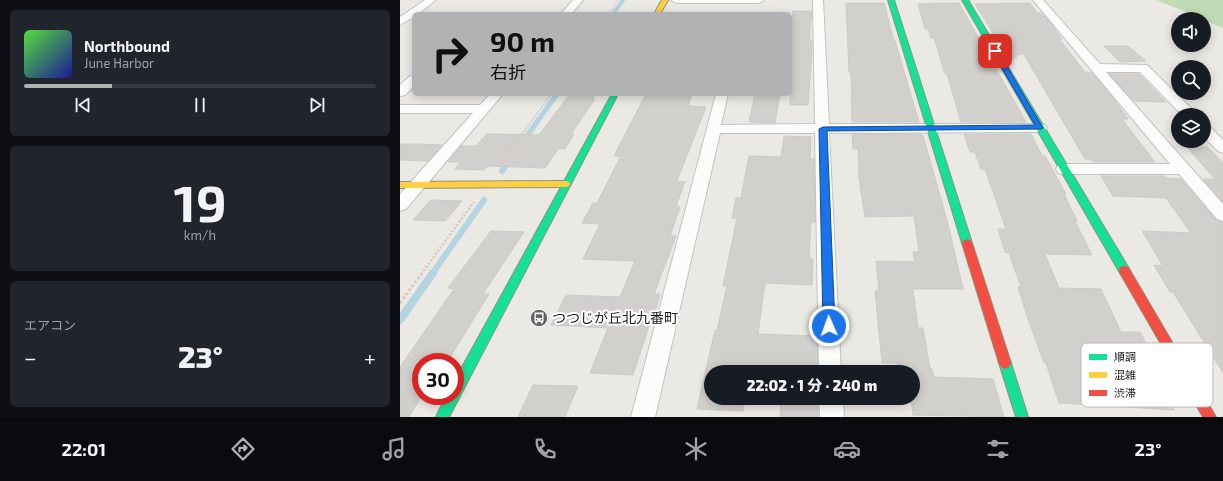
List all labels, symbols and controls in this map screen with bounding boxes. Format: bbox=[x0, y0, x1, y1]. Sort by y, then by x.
map controls bbox=[1171, 12, 1211, 148]
button: sound bbox=[1171, 12, 1211, 52]
text: 90 m bbox=[490, 24, 555, 58]
icon: right bbox=[424, 28, 476, 80]
pin bbox=[978, 34, 1012, 68]
text: Northbound bbox=[84, 37, 170, 55]
icon: arrive bbox=[984, 40, 1006, 62]
text: June Harbor bbox=[84, 55, 154, 71]
button: search bbox=[1171, 60, 1211, 100]
text: 右折 bbox=[490, 61, 526, 83]
icon: previous bbox=[72, 94, 94, 116]
icon: pause bbox=[189, 94, 211, 116]
icon: next bbox=[306, 94, 328, 116]
button: layers bbox=[1171, 108, 1211, 148]
text: 19 bbox=[173, 170, 227, 232]
text: km/h bbox=[184, 227, 216, 243]
position arrow bbox=[808, 305, 850, 347]
bus stop icon: つつじが丘北九番町 bbox=[529, 308, 549, 328]
place label: つつじが丘北九番町 bbox=[552, 309, 678, 326]
text: エアコン bbox=[24, 317, 76, 333]
text: 23° bbox=[178, 338, 223, 374]
legend bbox=[1081, 343, 1213, 407]
text: − bbox=[24, 344, 37, 370]
text: + bbox=[364, 344, 376, 370]
text: 順調 bbox=[1114, 350, 1136, 363]
speed limit sign: 30 bbox=[412, 353, 464, 405]
text: 混雑 bbox=[1114, 368, 1136, 381]
text: 22:02 · 1 分 · 240 m bbox=[747, 376, 877, 394]
text: 渋滞 bbox=[1114, 386, 1136, 399]
icon: directions bbox=[229, 435, 257, 463]
icon: music bbox=[380, 435, 408, 463]
icon: phone bbox=[531, 435, 559, 463]
icon: climate bbox=[682, 435, 710, 463]
icon: car bbox=[833, 435, 861, 463]
icon: filters bbox=[984, 435, 1012, 463]
text: 22:01 bbox=[61, 438, 106, 460]
text: 23° bbox=[1135, 438, 1161, 460]

